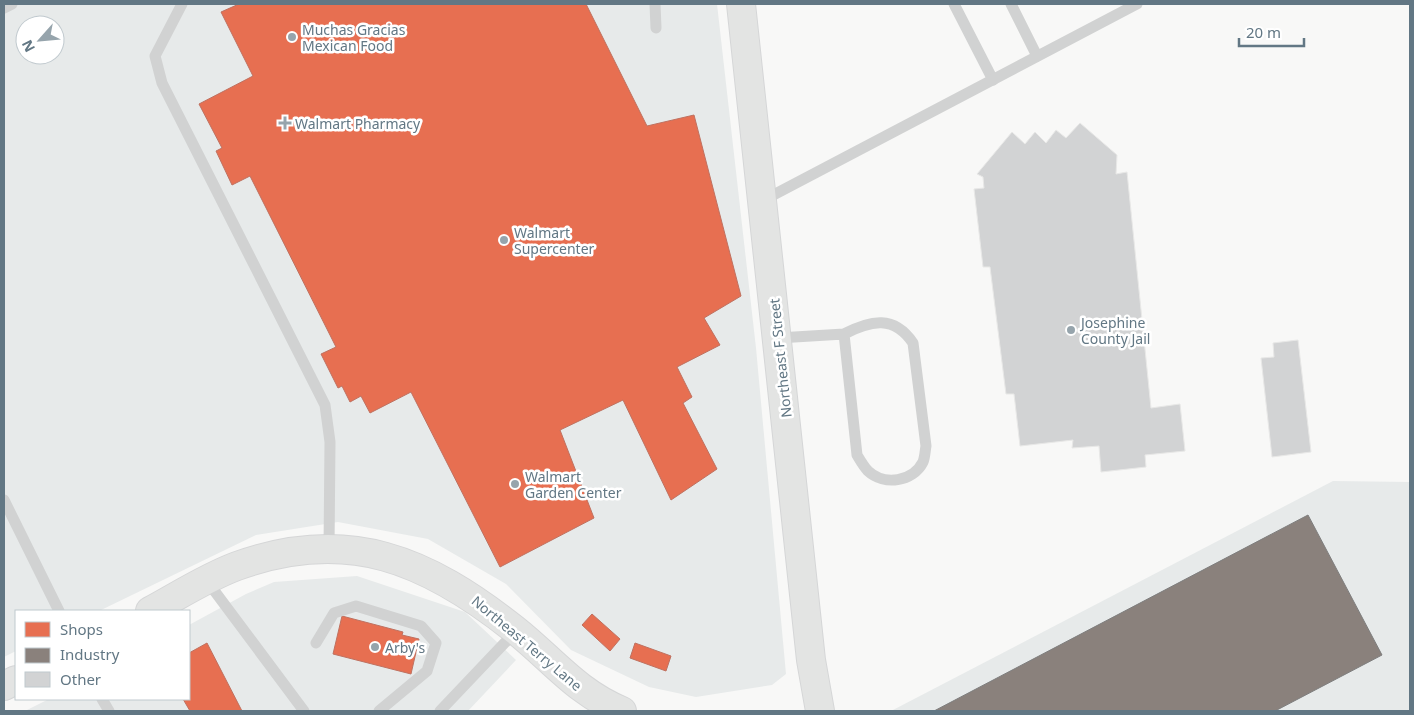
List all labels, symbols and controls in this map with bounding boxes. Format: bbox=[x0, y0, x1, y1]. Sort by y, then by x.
north arrow bbox=[15, 15, 65, 65]
scale bar bbox=[1239, 15, 1304, 47]
place label: Muchas Gracias Mexican Food bbox=[302, 20, 406, 55]
text: 20 m bbox=[1246, 22, 1281, 42]
marker: Muchas Gracias Mexican Food bbox=[286, 31, 298, 43]
text: N bbox=[17, 37, 39, 56]
place label: Walmart Pharmacy bbox=[295, 114, 421, 133]
marker: Walmart Pharmacy bbox=[279, 117, 291, 129]
place label: Walmart Supercenter bbox=[514, 223, 595, 258]
marker: Walmart Supercenter bbox=[498, 234, 510, 246]
street label: Northeast F Street bbox=[764, 297, 796, 419]
place label: Josephine County Jail bbox=[1079, 313, 1150, 348]
marker: Josephine County Jail bbox=[1065, 324, 1077, 336]
place label: Walmart Garden Center bbox=[525, 467, 622, 502]
marker: Walmart Garden Center bbox=[509, 478, 521, 490]
street label: Northeast Terry Lane bbox=[468, 591, 586, 695]
legend bbox=[15, 610, 190, 700]
text: Shops bbox=[60, 619, 103, 639]
place label: Arby's bbox=[385, 638, 425, 657]
marker: Arby's bbox=[369, 641, 381, 653]
text: Industry bbox=[60, 644, 120, 664]
text: Other bbox=[60, 669, 101, 689]

